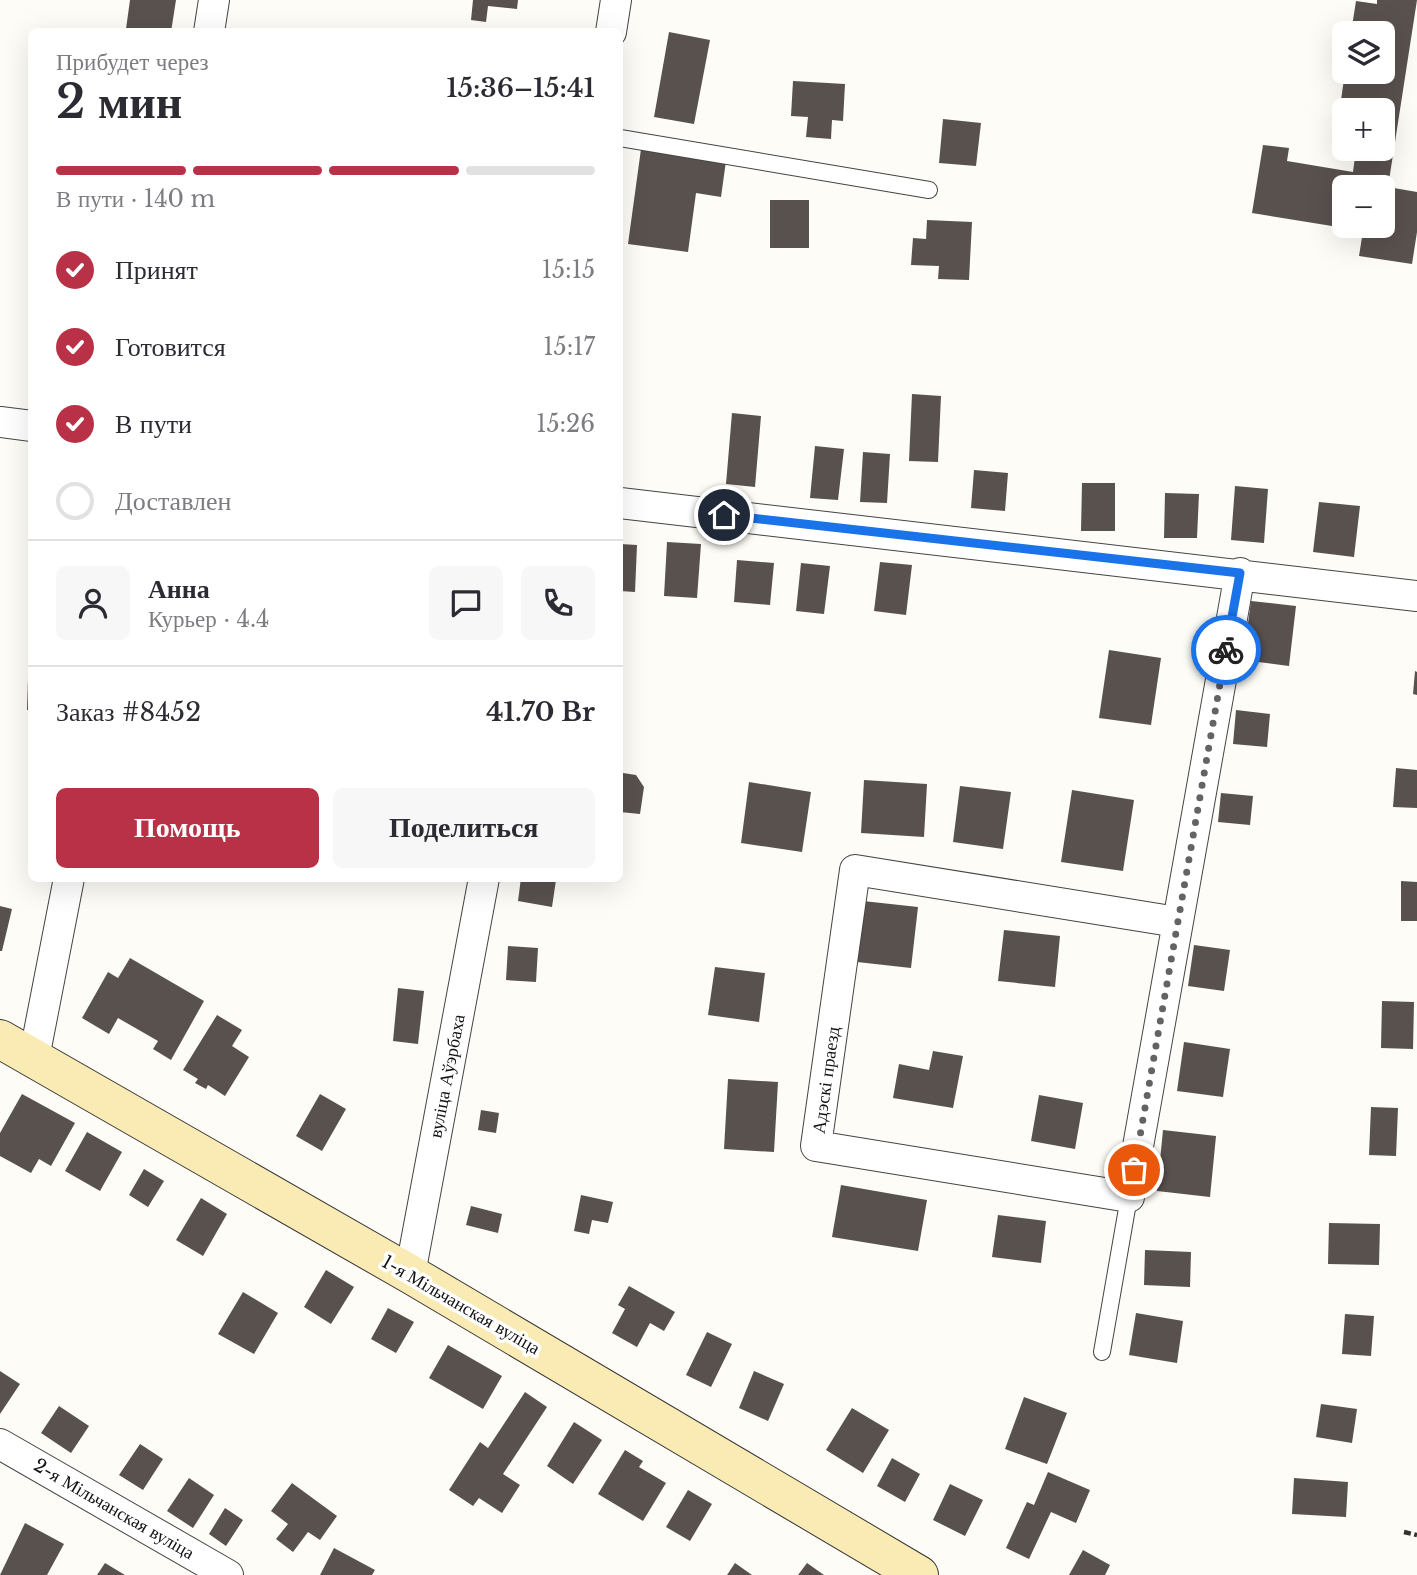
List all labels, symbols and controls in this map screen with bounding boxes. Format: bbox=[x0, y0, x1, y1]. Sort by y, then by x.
map controls bbox=[1332, 21, 1395, 238]
button: layers bbox=[1332, 21, 1395, 84]
text: Прибудет через bbox=[56, 48, 209, 76]
text: 15:36–15:41 bbox=[446, 72, 595, 104]
text: 2 мин bbox=[56, 73, 182, 130]
button: + bbox=[1332, 98, 1395, 161]
button: − bbox=[1332, 175, 1395, 238]
text: В пути · 140 m bbox=[56, 185, 215, 213]
icon: check bbox=[56, 251, 94, 289]
text: Принят bbox=[115, 254, 198, 286]
text: 15:15 bbox=[542, 256, 595, 284]
icon: check bbox=[56, 328, 94, 366]
text: Готовится bbox=[115, 331, 226, 363]
text: 15:17 bbox=[543, 333, 595, 361]
icon: check bbox=[56, 405, 94, 443]
text: В пути bbox=[115, 408, 192, 440]
text: 15:26 bbox=[536, 410, 595, 438]
text: Доставлен bbox=[115, 485, 232, 517]
pin bbox=[694, 485, 754, 545]
icon: home bbox=[705, 496, 743, 534]
button: person bbox=[56, 566, 130, 640]
button: chat bbox=[429, 566, 503, 640]
button: phone bbox=[521, 566, 595, 640]
text: Анна bbox=[148, 573, 210, 605]
text: Курьер · 4.4 bbox=[148, 605, 270, 633]
courier bbox=[1191, 615, 1261, 685]
icon: bike bbox=[1207, 631, 1245, 669]
text: Заказ #8452 bbox=[56, 696, 201, 728]
text: 41.70 Br bbox=[486, 696, 595, 728]
button: Помощь bbox=[56, 788, 319, 868]
button: Поделиться bbox=[333, 788, 595, 868]
street label: вуліца Аўэрбаха bbox=[424, 1012, 470, 1140]
street label: Адэскі праезд bbox=[808, 1025, 844, 1135]
pin bbox=[1104, 1140, 1164, 1200]
icon: bag bbox=[1115, 1151, 1153, 1189]
street label: 1-я Мільчанская вуліца bbox=[378, 1251, 544, 1359]
street label: 2-я Мільчанская вуліца bbox=[30, 1454, 198, 1564]

